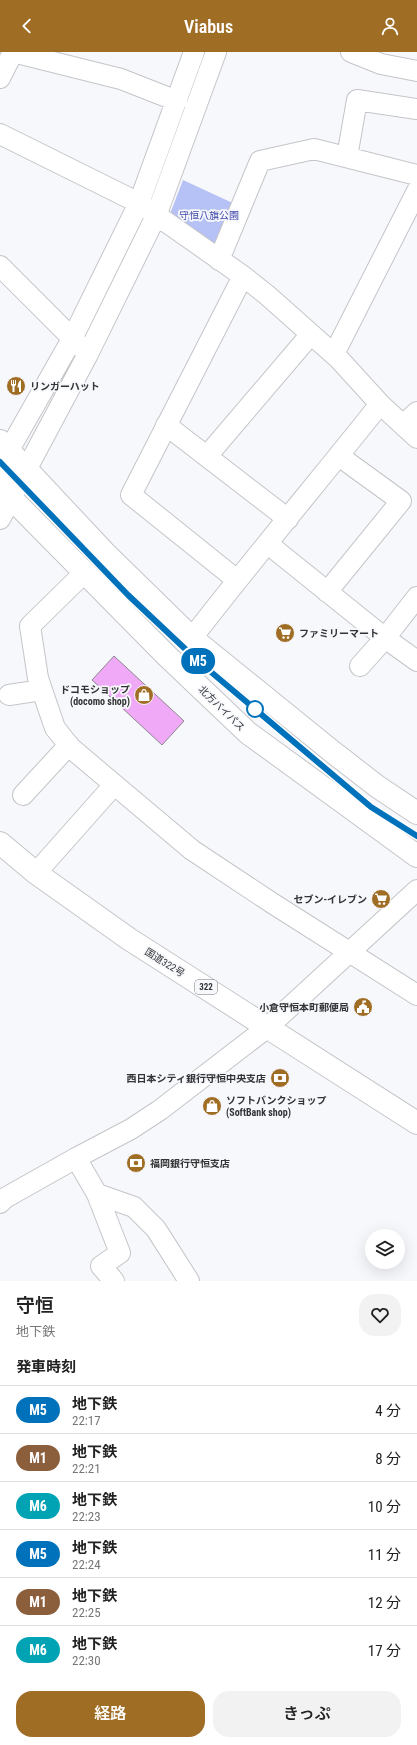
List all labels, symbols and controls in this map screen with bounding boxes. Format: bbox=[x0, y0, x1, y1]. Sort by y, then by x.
icon: back bbox=[16, 15, 38, 37]
icon: person bbox=[379, 15, 401, 37]
text: Viabus bbox=[184, 16, 233, 37]
park label: 守恒八旗公園 bbox=[179, 210, 239, 221]
restaurant icon: リンガーハット bbox=[5, 375, 27, 397]
place label: リンガーハット bbox=[30, 381, 100, 392]
supermarket icon: ファミリーマート bbox=[274, 622, 296, 644]
place label: ファミリーマート bbox=[299, 628, 379, 639]
line badge: M5 bbox=[180, 648, 216, 674]
text: M5 bbox=[189, 653, 207, 669]
place label: ドコモショップ (docomo shop) bbox=[60, 684, 130, 708]
shop icon: ドコモショップ (docomo shop) bbox=[133, 684, 155, 706]
street label: 北方バイパス bbox=[196, 684, 247, 733]
unlabelled marker bbox=[246, 700, 264, 718]
supermarket icon: セブン-イレブン bbox=[370, 888, 392, 910]
place label: セブン-イレブン bbox=[293, 894, 367, 905]
street label: 国道322号 bbox=[143, 946, 187, 979]
road number: 322 bbox=[195, 980, 217, 994]
public building icon: 小倉守恒本町郵便局 bbox=[352, 996, 374, 1018]
place label: 小倉守恒本町郵便局 bbox=[259, 1002, 349, 1013]
bank icon: 西日本シティ銀行守恒中央支店 bbox=[269, 1067, 291, 1089]
place label: 西日本シティ銀行守恒中央支店 bbox=[127, 1073, 266, 1084]
shop icon: ソフトバンクショップ (SoftBank shop) bbox=[201, 1095, 223, 1117]
place label: ソフトバンクショップ (SoftBank shop) bbox=[226, 1095, 327, 1119]
bank icon: 福岡銀行守恒支店 bbox=[125, 1152, 147, 1174]
place label: 福岡銀行守恒支店 bbox=[150, 1158, 230, 1169]
map controls bbox=[365, 1229, 405, 1269]
button: layers bbox=[365, 1229, 405, 1269]
text: 守恒 bbox=[16, 1294, 54, 1317]
button: heart bbox=[359, 1294, 401, 1336]
text: 地下鉄 bbox=[16, 1324, 55, 1339]
text: 発車時刻 bbox=[16, 1358, 76, 1376]
text: 地下鉄 bbox=[72, 1395, 117, 1413]
text: M5 bbox=[29, 1402, 47, 1418]
text: 4 分 bbox=[375, 1402, 401, 1420]
text: 22:17 bbox=[72, 1413, 101, 1428]
text: 地下鉄 bbox=[72, 1443, 117, 1461]
text: M1 bbox=[29, 1450, 47, 1466]
text: 8 分 bbox=[375, 1450, 401, 1468]
text: 22:21 bbox=[72, 1461, 101, 1476]
text: 地下鉄 bbox=[72, 1491, 117, 1509]
text: M6 bbox=[29, 1498, 47, 1514]
text: 10 分 bbox=[368, 1498, 401, 1516]
text: 22:23 bbox=[72, 1509, 101, 1524]
text: 地下鉄 bbox=[72, 1539, 117, 1557]
text: M5 bbox=[29, 1546, 47, 1562]
text: 11 分 bbox=[368, 1546, 401, 1564]
text: 22:24 bbox=[72, 1557, 101, 1572]
text: 地下鉄 bbox=[72, 1587, 117, 1605]
text: M1 bbox=[29, 1594, 47, 1610]
text: 12 分 bbox=[368, 1594, 401, 1612]
text: 22:25 bbox=[72, 1605, 101, 1620]
text: 地下鉄 bbox=[72, 1635, 117, 1653]
text: M6 bbox=[29, 1642, 47, 1658]
text: 17 分 bbox=[368, 1642, 401, 1660]
text: 22:30 bbox=[72, 1653, 101, 1668]
button: 経路 bbox=[16, 1691, 205, 1737]
button: きっぷ bbox=[213, 1691, 401, 1737]

